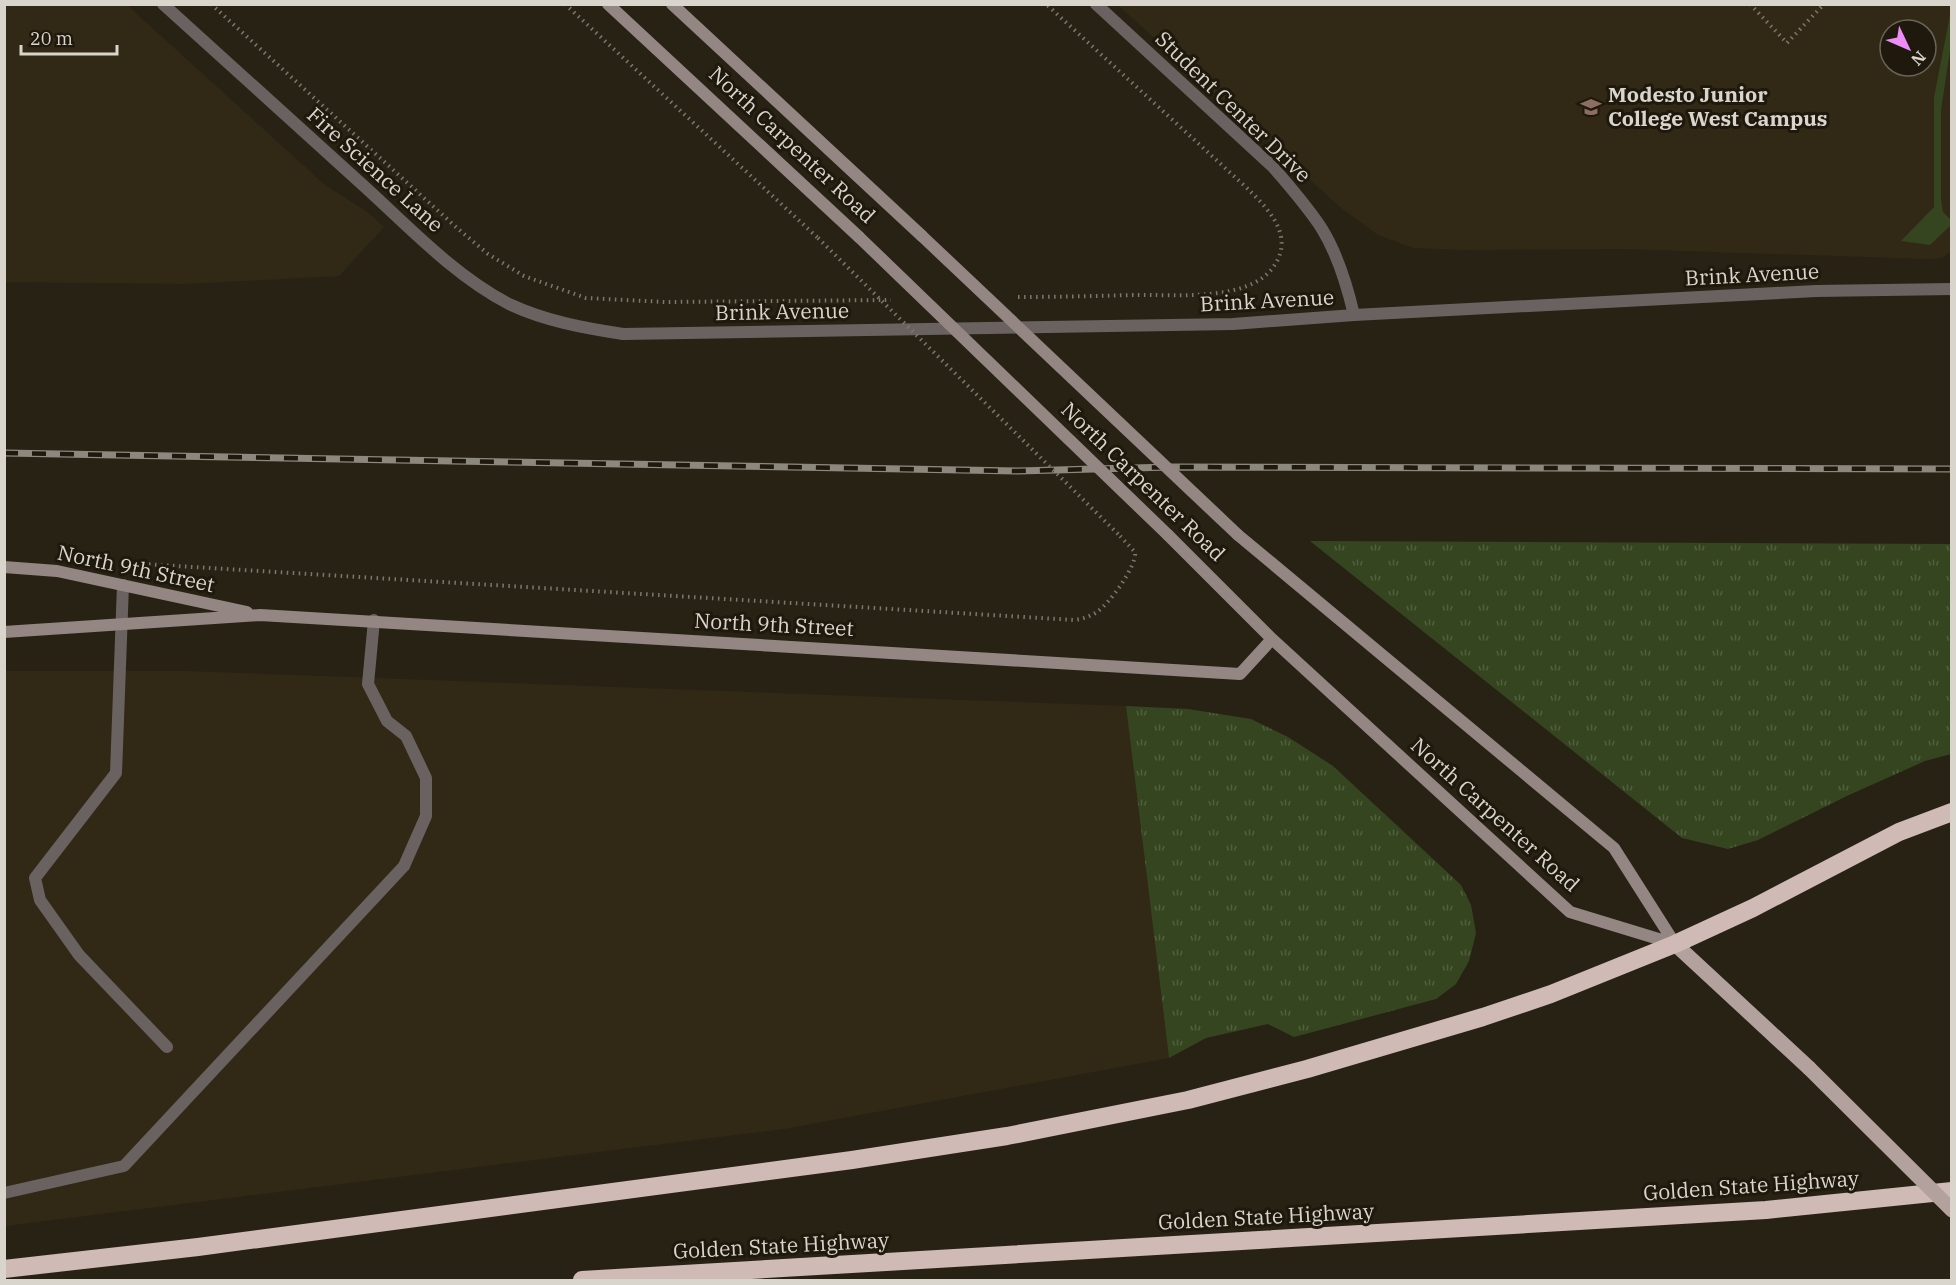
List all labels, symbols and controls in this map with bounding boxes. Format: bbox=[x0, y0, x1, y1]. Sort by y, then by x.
scale bar bbox=[21, 18, 117, 56]
north arrow bbox=[1878, 18, 1938, 78]
street label: Student Center Drive bbox=[1150, 25, 1318, 188]
text: 20 m bbox=[30, 27, 73, 50]
text: N bbox=[1907, 47, 1930, 70]
street label: North Carpenter Road bbox=[703, 60, 882, 229]
place label: Modesto Junior College West Campus bbox=[1608, 80, 1828, 132]
school or university icon: Modesto Junior College West Campus bbox=[1579, 95, 1603, 119]
street label: Fire Science Lane bbox=[301, 100, 450, 238]
street label: Brink Avenue bbox=[1684, 257, 1820, 291]
street label: Brink Avenue bbox=[1199, 283, 1335, 317]
street label: Brink Avenue bbox=[715, 296, 849, 326]
street label: North Carpenter Road bbox=[1056, 396, 1232, 567]
street label: North 9th Street bbox=[55, 538, 217, 598]
street label: North 9th Street bbox=[693, 606, 855, 642]
street label: North Carpenter Road bbox=[1405, 731, 1586, 898]
street label: Golden State Highway bbox=[1642, 1163, 1861, 1207]
street label: Golden State Highway bbox=[1157, 1196, 1375, 1236]
street label: Golden State Highway bbox=[672, 1225, 890, 1265]

